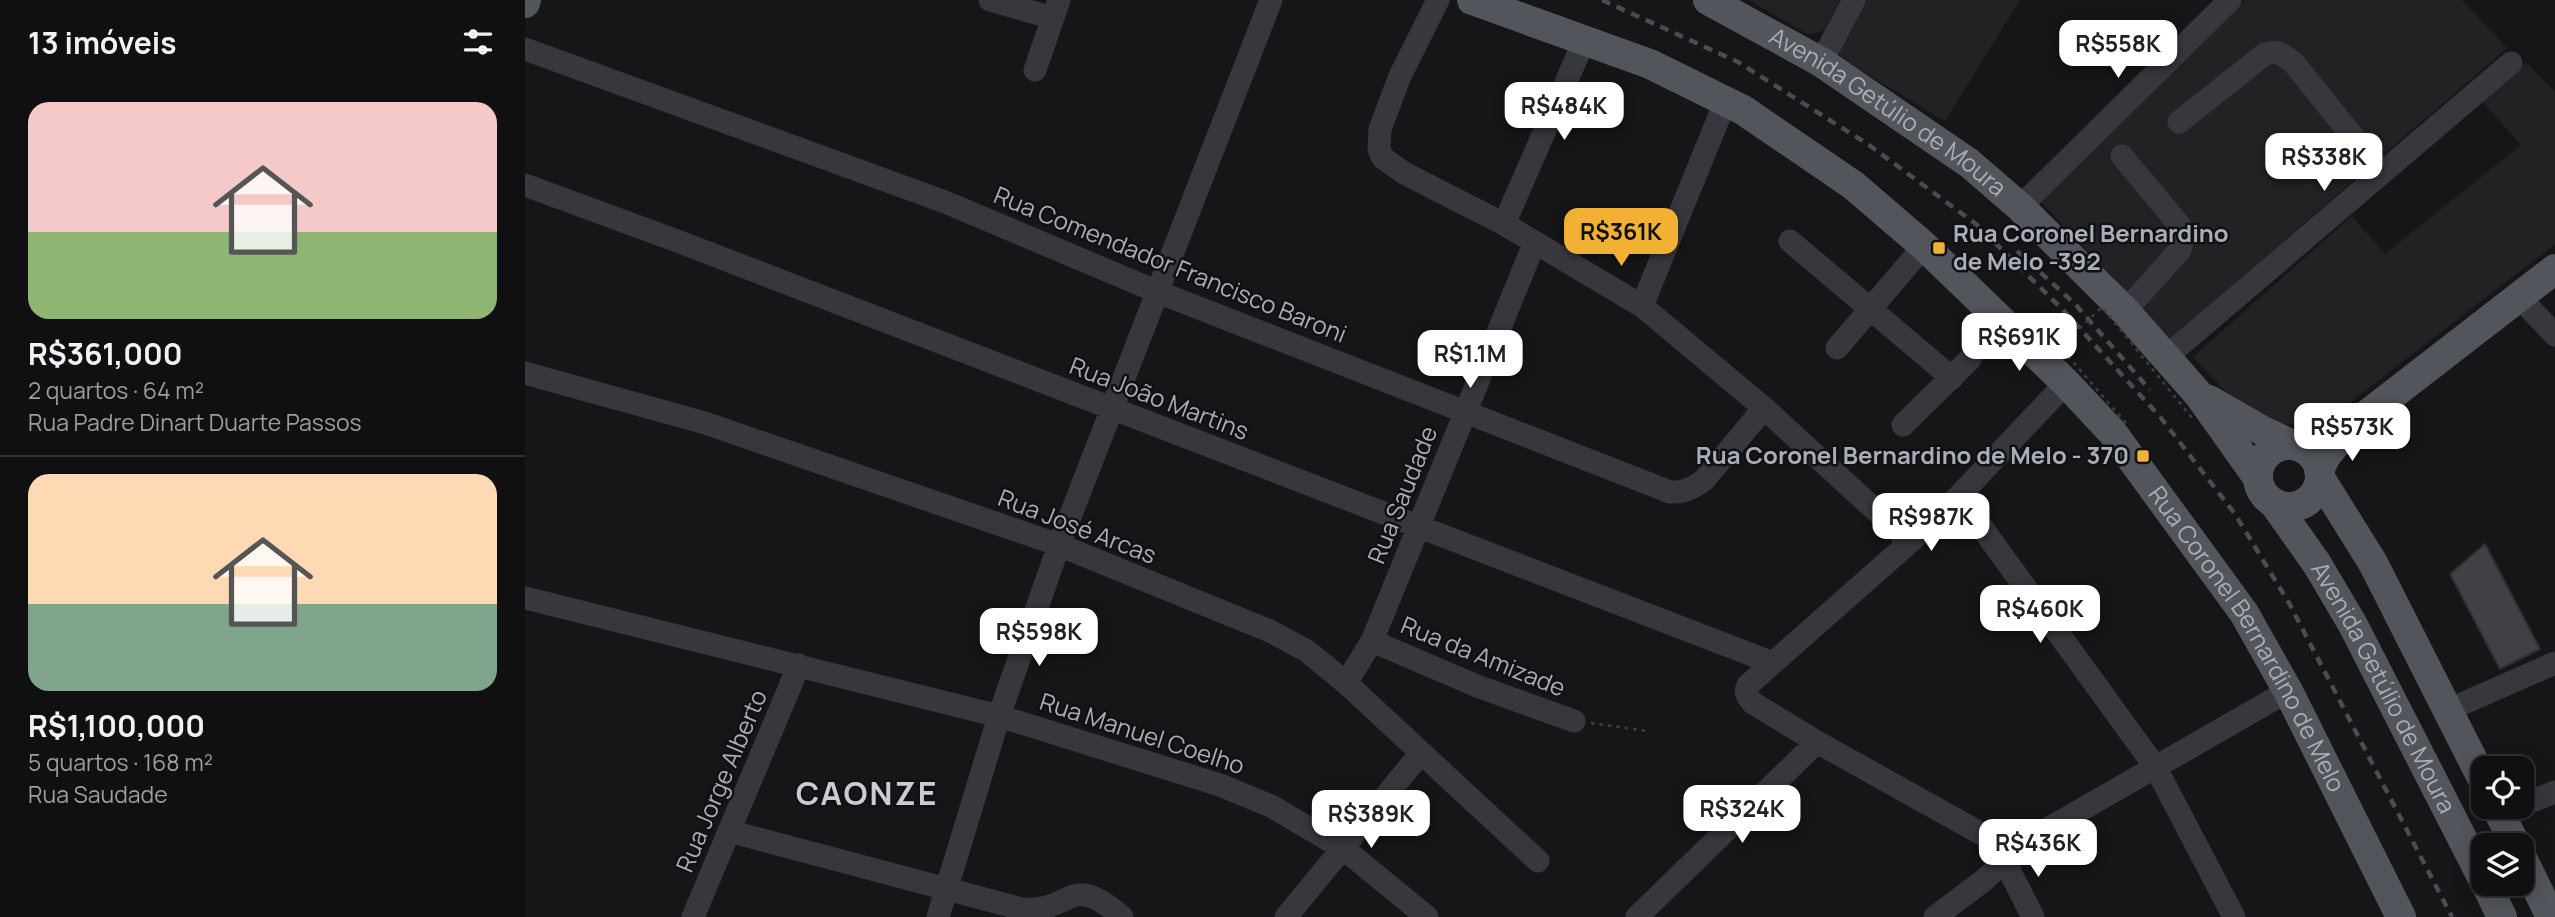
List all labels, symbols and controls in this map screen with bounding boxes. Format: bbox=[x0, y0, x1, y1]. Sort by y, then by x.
street label: Avenida Getúlio de Moura bbox=[1764, 19, 2014, 203]
pin: R$558K bbox=[2061, 20, 2175, 80]
text: 13 imóveis bbox=[28, 22, 176, 63]
icon: filters bbox=[459, 23, 497, 61]
text: R$558K bbox=[2075, 27, 2161, 59]
pin: R$484K bbox=[1507, 82, 1621, 142]
text: R$484K bbox=[1521, 89, 1607, 121]
pin: R$338K bbox=[2267, 134, 2381, 193]
text: R$338K bbox=[2281, 140, 2367, 172]
icon: home bbox=[200, 147, 326, 273]
street label: Rua Comendador Francisco Baroni bbox=[989, 178, 1352, 350]
pin: R$361K bbox=[1564, 208, 1678, 268]
text: R$361K bbox=[1580, 215, 1662, 247]
place label: Rua Coronel Bernardino de Melo -392 bbox=[1953, 216, 2229, 277]
marker: Rua Coronel Bernardino de Melo -392 bbox=[1931, 240, 1947, 256]
pin: R$691K bbox=[1962, 314, 2076, 373]
text: R$691K bbox=[1978, 320, 2060, 352]
pin: R$1.1M bbox=[1413, 330, 1527, 390]
text: R$361,000 bbox=[28, 333, 183, 374]
text: R$1.1M bbox=[1434, 337, 1506, 369]
street label: Rua João Martins bbox=[1065, 348, 1254, 447]
text: 2 quartos · 64 m² bbox=[28, 374, 204, 406]
pin: R$573K bbox=[2295, 404, 2409, 463]
text: Rua Padre Dinart Duarte Passos bbox=[28, 406, 362, 438]
text: R$573K bbox=[2310, 410, 2394, 442]
street label: Rua Saudade bbox=[1359, 421, 1444, 568]
place label: Rua Coronel Bernardino de Melo - 370 bbox=[1696, 438, 2129, 471]
marker: Rua Coronel Bernardino de Melo - 370 bbox=[2135, 448, 2151, 464]
street label: Rua Coronel Bernardino de Melo bbox=[2142, 479, 2354, 797]
street label: Rua José Arcas bbox=[994, 480, 1161, 571]
pin: R$987K bbox=[1874, 494, 1988, 553]
text: R$987K bbox=[1888, 500, 1974, 532]
icon: home bbox=[200, 519, 326, 645]
street label: Avenida Getúlio de Moura bbox=[2304, 555, 2465, 818]
pin: R$460K bbox=[1983, 586, 2097, 645]
text: R$460K bbox=[1996, 592, 2084, 624]
pin: R$598K bbox=[982, 608, 1096, 668]
street label: Rua da Amizade bbox=[1396, 608, 1571, 704]
text: R$598K bbox=[996, 615, 1082, 647]
street label: Rua Jorge Alberto bbox=[667, 684, 774, 877]
street label: Rua Manuel Coelho bbox=[1036, 684, 1249, 781]
text: R$1,100,000 bbox=[28, 705, 205, 746]
text: 5 quartos · 168 m² bbox=[28, 746, 213, 778]
map controls bbox=[2471, 756, 2534, 896]
button: locate bbox=[2471, 756, 2534, 819]
district label: CAONZE bbox=[796, 771, 938, 815]
text: Rua Saudade bbox=[28, 778, 168, 810]
pin: R$324K bbox=[1685, 786, 1799, 845]
pin: R$389K bbox=[1314, 790, 1428, 850]
text: R$324K bbox=[1699, 792, 1785, 824]
text: R$389K bbox=[1328, 797, 1414, 829]
pin: R$436K bbox=[1981, 820, 2095, 879]
text: R$436K bbox=[1995, 826, 2081, 858]
button: layers bbox=[2471, 833, 2534, 896]

